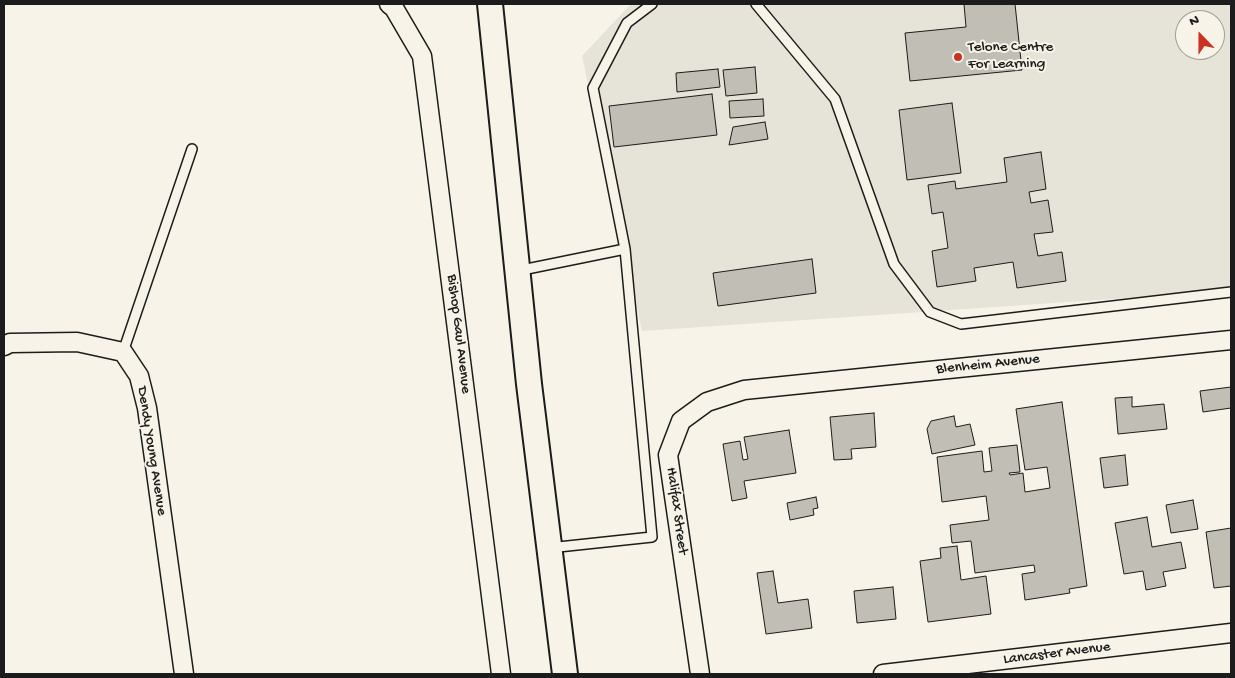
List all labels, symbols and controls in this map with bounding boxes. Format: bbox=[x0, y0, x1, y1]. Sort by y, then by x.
north arrow bbox=[1175, 10, 1225, 60]
text: N bbox=[1187, 12, 1202, 31]
place label: Telone Centre For Learning bbox=[968, 39, 1053, 74]
marker: Telone Centre For Learning bbox=[952, 51, 964, 63]
street label: Bishop Gaul Avenue bbox=[442, 273, 474, 395]
street label: Blenheim Avenue bbox=[935, 351, 1041, 379]
street label: Dendy Young Avenue bbox=[132, 385, 170, 517]
street label: Halifax Street bbox=[661, 466, 691, 556]
street label: Lancaster Avenue bbox=[1002, 639, 1112, 669]

